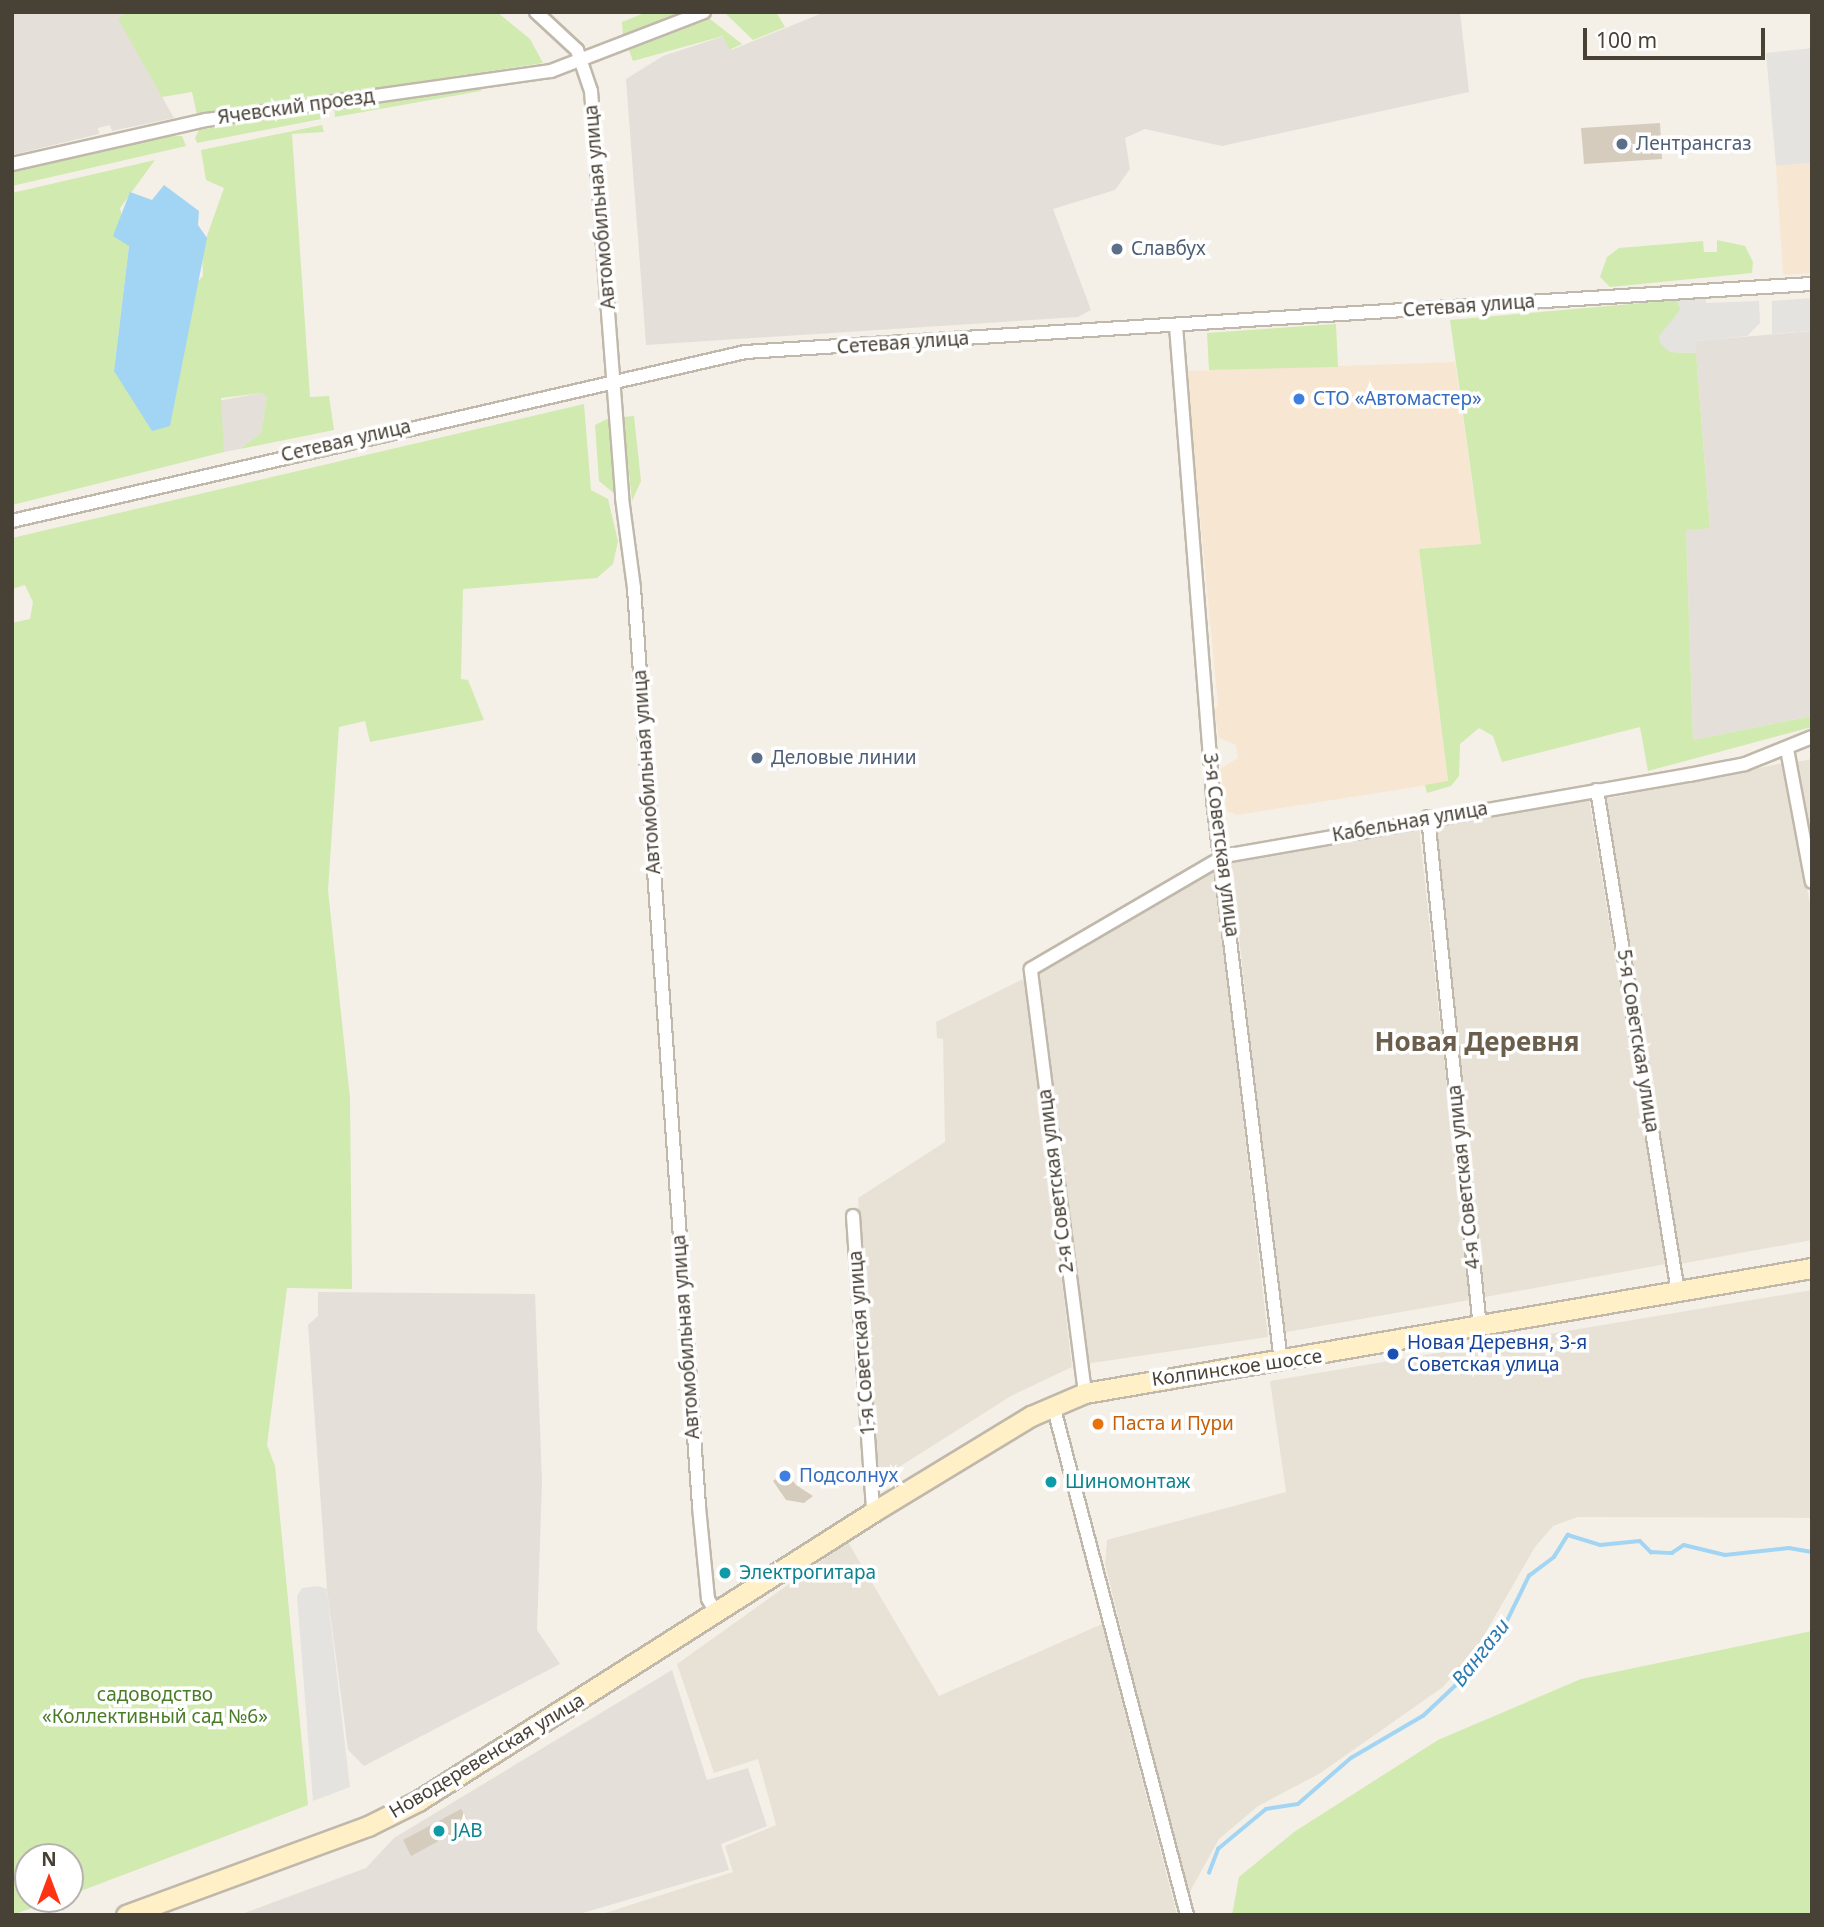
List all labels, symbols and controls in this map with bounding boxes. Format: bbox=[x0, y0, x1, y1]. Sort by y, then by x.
scale bar bbox=[1586, 14, 1768, 58]
text: 100 m bbox=[1596, 26, 1657, 54]
street label: Ячевский проезд bbox=[216, 85, 376, 129]
street label: Автомобильная улица bbox=[580, 104, 620, 310]
place label: Лентрансгаз bbox=[1636, 133, 1752, 155]
marker: Лентрансгаз bbox=[1614, 136, 1630, 152]
place label: Славбух bbox=[1131, 238, 1206, 260]
marker: Славбух bbox=[1109, 241, 1125, 257]
street label: Сетевая улица bbox=[1402, 290, 1536, 322]
street label: Сетевая улица bbox=[836, 327, 970, 359]
place label: СТО «Автомастер» bbox=[1313, 388, 1482, 410]
marker: СТО «Автомастер» bbox=[1291, 391, 1307, 407]
street label: Сетевая улица bbox=[279, 415, 413, 467]
street label: Автомобильная улица bbox=[628, 669, 666, 875]
place label: Деловые линии bbox=[771, 747, 917, 769]
marker: Деловые линии bbox=[749, 750, 765, 766]
street label: 3-я Советская улица bbox=[1198, 752, 1244, 938]
street label: Кабельная улица bbox=[1330, 797, 1490, 847]
street label: 5-я Советская улица bbox=[1612, 948, 1664, 1134]
district label: Новая Деревня bbox=[1375, 1026, 1579, 1058]
street label: 4-я Советская улица bbox=[1443, 1084, 1485, 1270]
street label: 2-я Советская улица bbox=[1033, 1088, 1079, 1274]
street label: Автомобильная улица bbox=[667, 1234, 705, 1440]
street label: 1-я Советская улица bbox=[844, 1250, 880, 1436]
place label: Новая Деревня, 3-я Советская улица bbox=[1407, 1332, 1587, 1376]
street label: Колпинское шоссе bbox=[1150, 1345, 1324, 1391]
marker: Новая Деревня, 3-я Советская улица bbox=[1385, 1346, 1401, 1362]
place label: Паста и Пури bbox=[1112, 1413, 1234, 1435]
marker: Паста и Пури bbox=[1090, 1416, 1106, 1432]
place label: Подсолнух bbox=[799, 1465, 898, 1487]
marker: Подсолнух bbox=[777, 1468, 793, 1484]
place label: Шиномонтаж bbox=[1065, 1471, 1190, 1493]
marker: Шиномонтаж bbox=[1043, 1474, 1059, 1490]
place label: Электрогитара bbox=[739, 1562, 876, 1584]
marker: Электрогитара bbox=[717, 1565, 733, 1581]
water label: Вангази bbox=[1446, 1613, 1514, 1691]
park label: садоводство «Коллективный сад №6» bbox=[42, 1684, 268, 1728]
street label: Новодеревенская улица bbox=[385, 1689, 589, 1823]
place label: JAB bbox=[453, 1820, 483, 1842]
marker: JAB bbox=[431, 1823, 447, 1839]
north arrow bbox=[14, 1843, 84, 1913]
text: N bbox=[41, 1846, 57, 1872]

